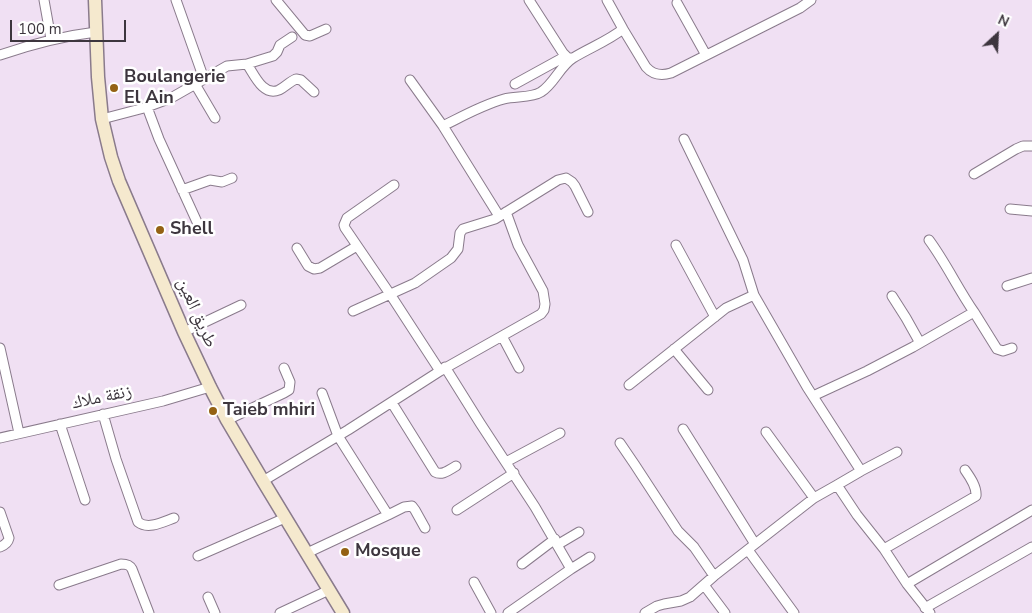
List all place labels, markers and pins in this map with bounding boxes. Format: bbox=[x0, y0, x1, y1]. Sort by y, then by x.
place label: Boulangerie El Ain bbox=[124, 67, 225, 110]
marker: Boulangerie El Ain bbox=[108, 82, 120, 94]
place label: Shell bbox=[170, 219, 213, 241]
marker: Shell bbox=[154, 224, 166, 236]
place label: Taieb mhiri bbox=[223, 400, 315, 422]
marker: Taieb mhiri bbox=[207, 405, 219, 417]
place label: Mosque bbox=[355, 541, 421, 563]
marker: Mosque bbox=[339, 546, 351, 558]

